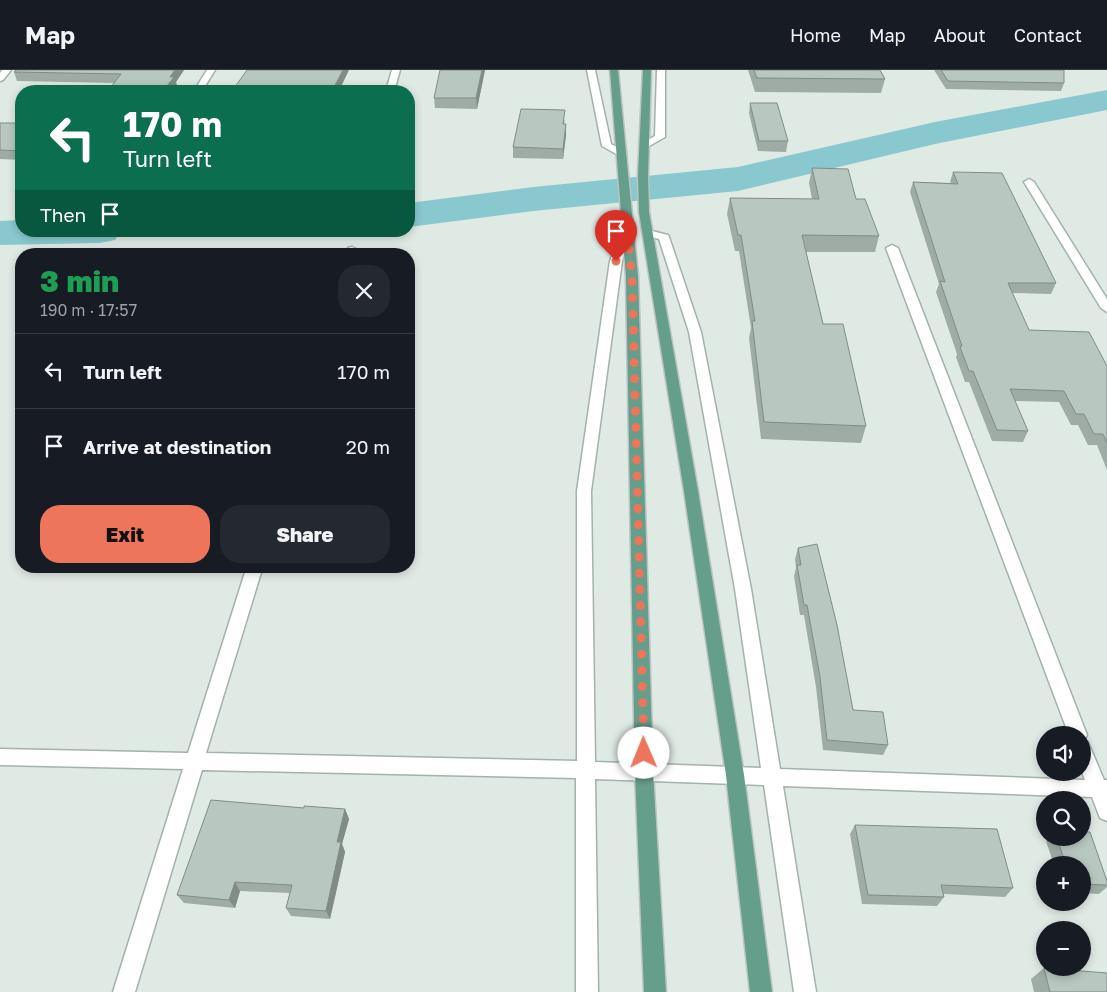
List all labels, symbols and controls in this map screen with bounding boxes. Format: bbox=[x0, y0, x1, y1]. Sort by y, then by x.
text: Map bbox=[25, 20, 75, 49]
text: Home bbox=[790, 24, 841, 46]
text: Map bbox=[869, 24, 906, 46]
text: About bbox=[934, 24, 986, 46]
text: Contact bbox=[1014, 24, 1082, 46]
text: 170 m bbox=[123, 103, 222, 145]
icon: left bbox=[40, 105, 105, 170]
text: Turn left bbox=[123, 145, 212, 172]
icon: arrive bbox=[96, 200, 124, 228]
text: Then bbox=[40, 203, 86, 226]
pin bbox=[595, 210, 637, 261]
icon: arrive bbox=[602, 217, 630, 245]
text: 3 min bbox=[40, 263, 119, 299]
button: close bbox=[338, 265, 390, 317]
text: 190 m · 17:57 bbox=[40, 300, 137, 320]
icon: left bbox=[40, 357, 68, 385]
text: Turn left bbox=[83, 360, 162, 383]
text: 170 m bbox=[337, 360, 390, 383]
icon: arrive bbox=[40, 432, 68, 460]
text: Arrive at destination bbox=[83, 435, 271, 458]
text: 20 m bbox=[346, 435, 390, 458]
button: Exit bbox=[40, 505, 210, 563]
button: Share bbox=[220, 505, 390, 563]
position arrow bbox=[617, 726, 669, 778]
map controls bbox=[1036, 726, 1091, 976]
button: sound bbox=[1036, 726, 1091, 781]
button: search bbox=[1036, 791, 1091, 846]
button: + bbox=[1036, 856, 1091, 911]
button: − bbox=[1036, 921, 1091, 976]

